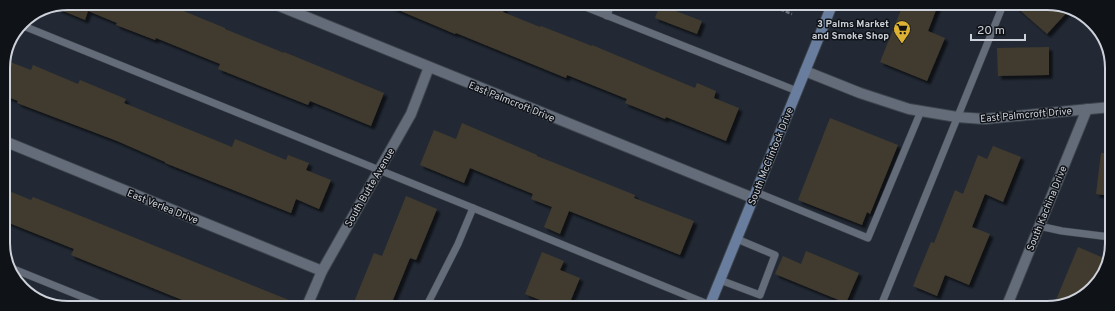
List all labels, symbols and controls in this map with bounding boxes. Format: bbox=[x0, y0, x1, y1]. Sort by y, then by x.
scale bar bbox=[971, 16, 1025, 42]
place label: 3 Palms Market and Smoke Shop bbox=[812, 18, 889, 43]
supermarket icon: 3 Palms Market and Smoke Shop bbox=[892, 19, 912, 44]
text: 20 m bbox=[977, 23, 1005, 39]
street label: East Palmcroft Drive bbox=[466, 79, 556, 126]
street label: East Palmcroft Drive bbox=[980, 105, 1072, 126]
street label: South McClintock Drive bbox=[746, 106, 797, 207]
street label: South Butte Avenue bbox=[342, 146, 398, 229]
street label: South Kachina Drive bbox=[1024, 164, 1070, 253]
street label: East Verlea Drive bbox=[125, 187, 200, 228]

